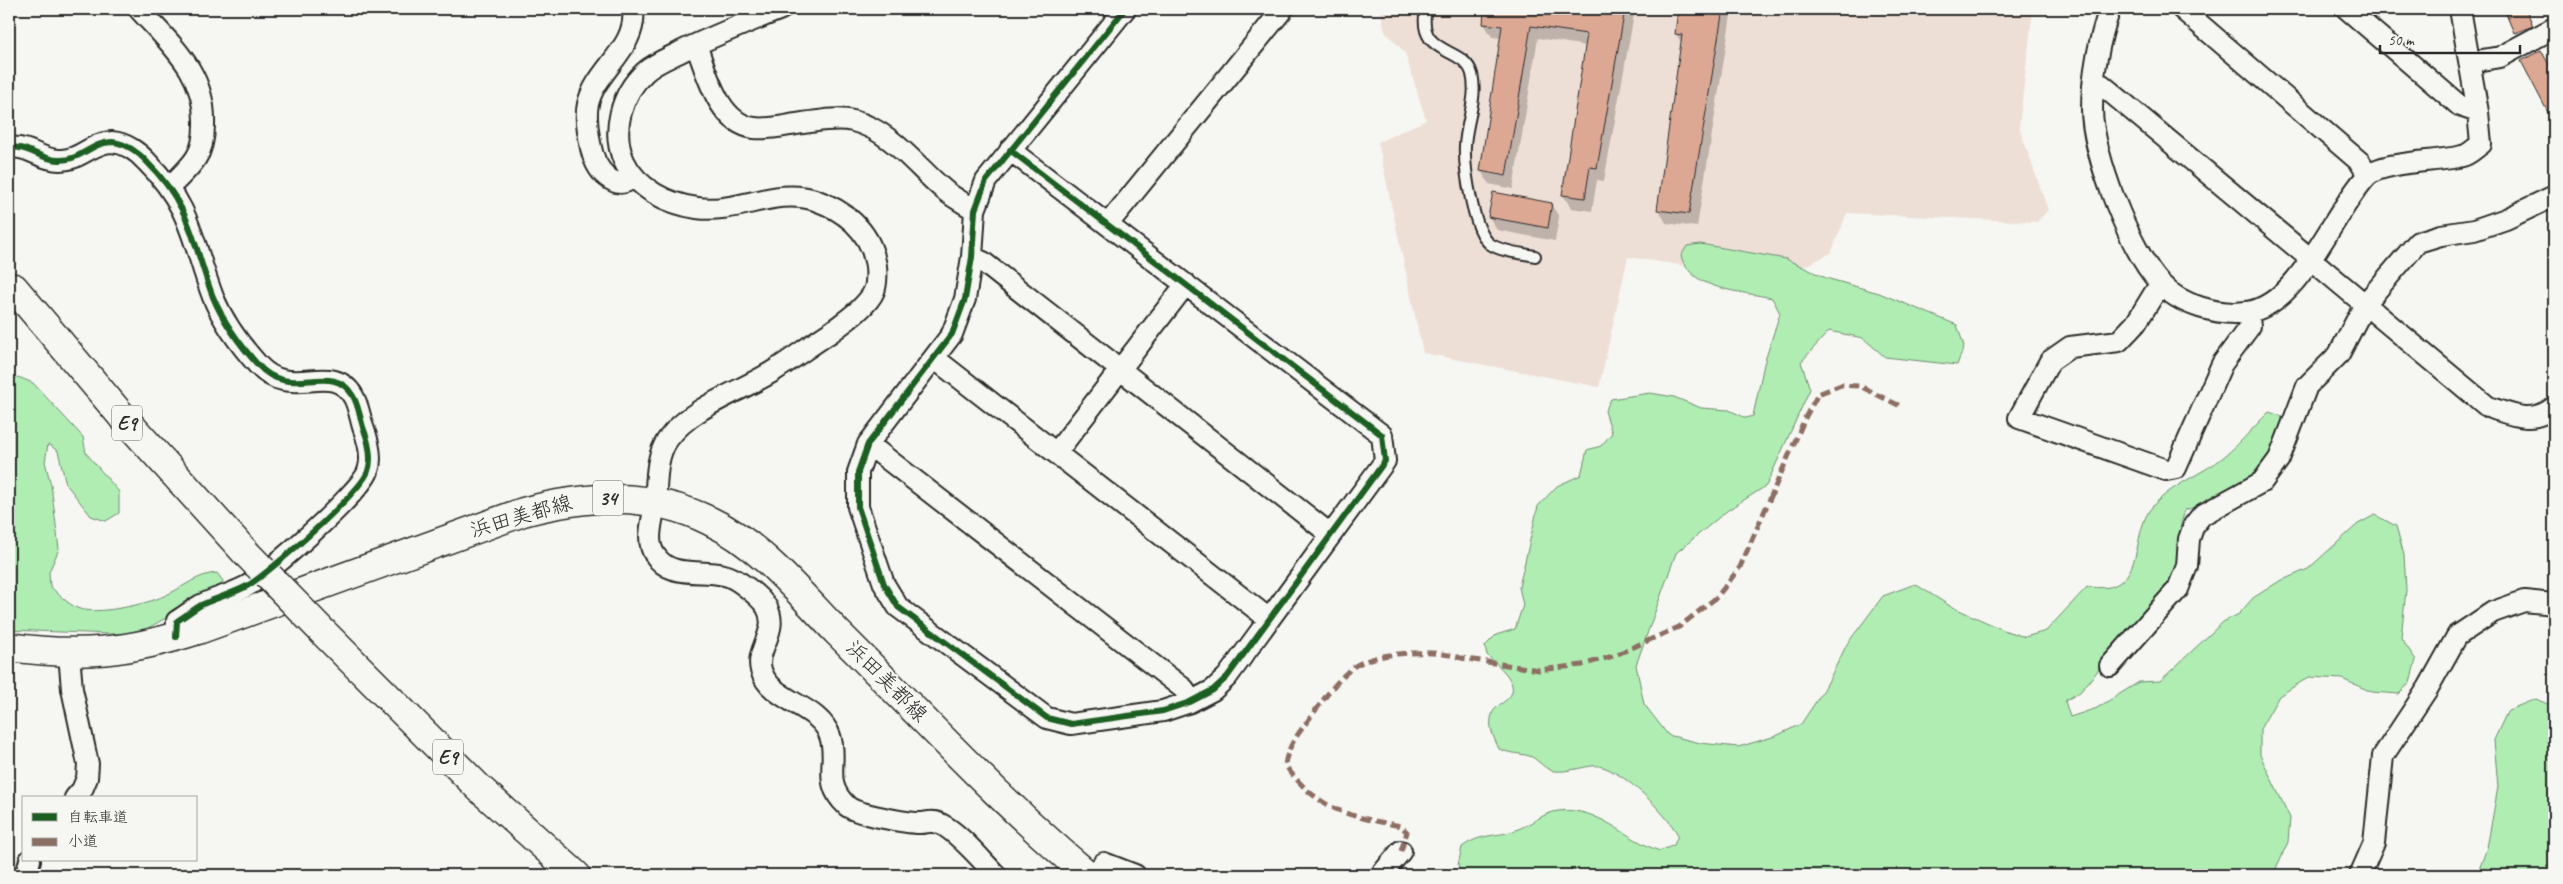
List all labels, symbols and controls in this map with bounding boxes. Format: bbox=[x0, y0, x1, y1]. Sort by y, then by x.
scale bar bbox=[2380, 22, 2520, 54]
text: 50 m bbox=[2388, 31, 2415, 50]
road number: E9 bbox=[112, 406, 142, 440]
road number: 34 bbox=[593, 480, 623, 516]
street label: 浜田美都線 bbox=[467, 489, 575, 543]
street label: 浜田美都線 bbox=[841, 635, 933, 727]
road number: E9 bbox=[433, 740, 463, 774]
legend bbox=[22, 796, 198, 862]
text: 自転車道 bbox=[68, 808, 128, 827]
text: 小道 bbox=[68, 832, 98, 851]

